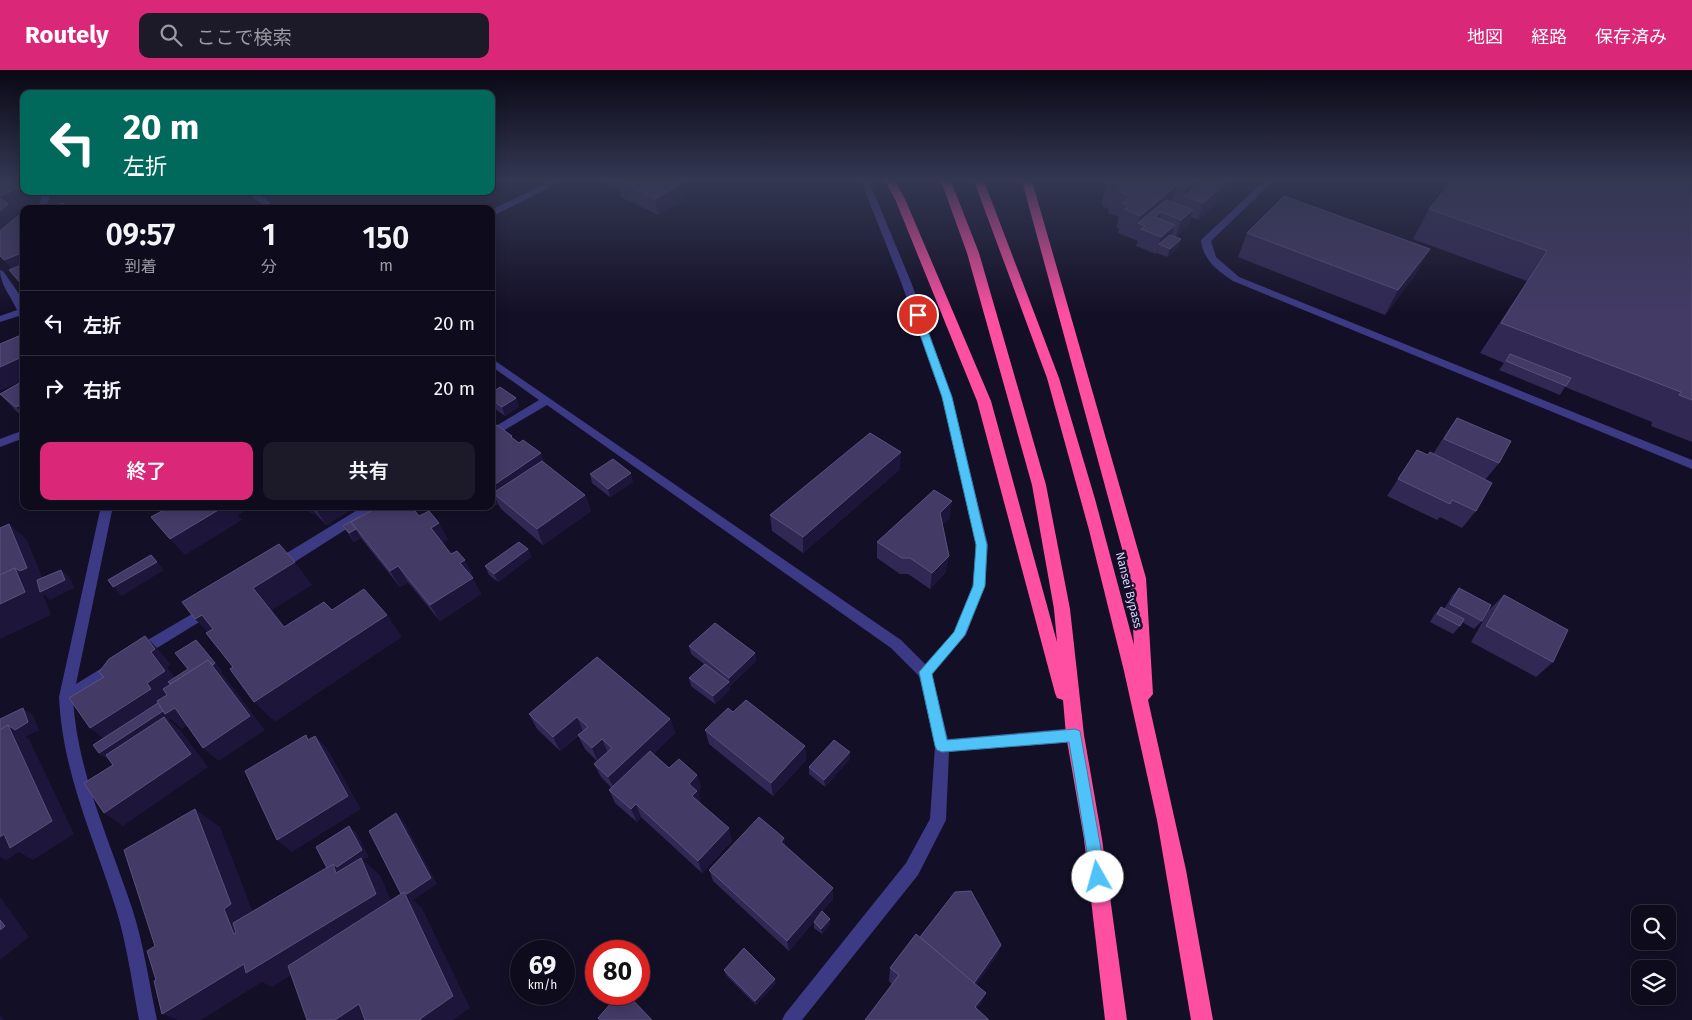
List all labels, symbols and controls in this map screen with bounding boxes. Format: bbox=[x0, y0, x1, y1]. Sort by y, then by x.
search box bbox=[139, 13, 489, 58]
text: Routely bbox=[25, 21, 109, 49]
icon: search bbox=[157, 21, 185, 49]
text: ここで検索 bbox=[197, 26, 292, 49]
text: 地図 bbox=[1467, 26, 1503, 48]
text: 経路 bbox=[1531, 26, 1567, 48]
text: 保存済み bbox=[1595, 26, 1667, 48]
text: 20 m bbox=[123, 106, 199, 148]
icon: left bbox=[40, 110, 105, 175]
text: 左折 bbox=[123, 153, 167, 180]
text: 09:57 bbox=[106, 217, 175, 253]
text: 1 bbox=[262, 217, 276, 253]
text: 150 bbox=[363, 220, 409, 256]
text: m bbox=[379, 256, 393, 275]
text: 到着 bbox=[124, 257, 157, 276]
text: 分 bbox=[261, 257, 277, 276]
pin bbox=[897, 294, 939, 336]
icon: arrive bbox=[904, 301, 932, 329]
icon: left bbox=[40, 309, 68, 337]
text: 20 m bbox=[434, 312, 475, 335]
text: 左折 bbox=[83, 314, 121, 337]
icon: right bbox=[40, 374, 68, 402]
text: 20 m bbox=[434, 377, 475, 400]
text: 右折 bbox=[83, 379, 121, 402]
button: 終了 bbox=[40, 442, 253, 500]
button: 共有 bbox=[263, 442, 475, 500]
street label: Nansei Bypass bbox=[1113, 550, 1145, 630]
position arrow bbox=[1071, 850, 1123, 902]
map controls bbox=[1631, 905, 1676, 1005]
button: search bbox=[1631, 905, 1676, 950]
speed limit sign: 80 bbox=[585, 940, 650, 1005]
text: 69 bbox=[529, 951, 556, 981]
button: layers bbox=[1631, 960, 1676, 1005]
text: km/h bbox=[528, 978, 557, 992]

